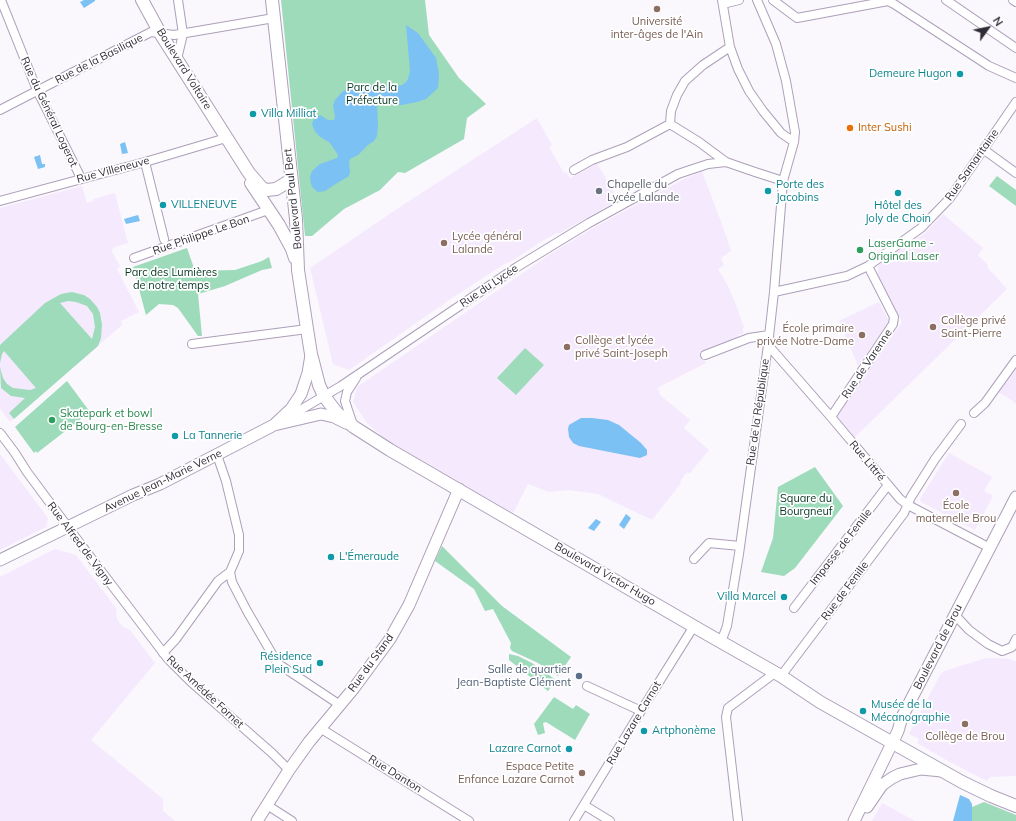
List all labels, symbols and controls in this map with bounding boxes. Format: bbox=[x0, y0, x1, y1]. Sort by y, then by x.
marker: Université inter-âges de l'Ain bbox=[652, 4, 662, 14]
north arrow bbox=[968, 8, 1008, 48]
text: N bbox=[990, 14, 1006, 29]
place label: Université inter-âges de l'Ain bbox=[611, 15, 703, 41]
street label: Boulevard Voltaire bbox=[154, 26, 214, 112]
street label: Rue de la Basilique bbox=[53, 31, 145, 87]
street label: Rue du Général Logerot bbox=[18, 55, 80, 169]
place label: Demeure Hugon bbox=[869, 67, 952, 81]
marker: Demeure Hugon bbox=[955, 69, 965, 79]
park label: Parc de la Préfecture bbox=[346, 81, 398, 107]
place label: Villa Milliat bbox=[261, 107, 316, 121]
marker: Villa Milliat bbox=[248, 109, 258, 119]
place label: Inter Sushi bbox=[858, 121, 912, 135]
marker: Inter Sushi bbox=[845, 123, 855, 133]
street label: Rue Samaritaine bbox=[942, 127, 1002, 203]
street label: Boulevard Paul Bert bbox=[281, 148, 305, 250]
street label: Rue Villeneuve bbox=[75, 154, 151, 186]
place label: Chapelle du Lycée Lalande bbox=[607, 178, 679, 204]
place label: Porte des Jacobins bbox=[776, 178, 824, 204]
marker: Chapelle du Lycée Lalande bbox=[594, 186, 604, 196]
marker: Porte des Jacobins bbox=[763, 186, 773, 196]
marker: Hôtel des Joly de Choin bbox=[893, 188, 903, 198]
place label: VILLENEUVE bbox=[171, 198, 237, 212]
place label: Hôtel des Joly de Choin bbox=[865, 199, 931, 225]
marker: VILLENEUVE bbox=[158, 200, 168, 210]
street label: Rue Philippe Le Bon bbox=[151, 212, 251, 258]
place label: Lycée général Lalande bbox=[452, 230, 522, 256]
place label: LaserGame - Original Laser bbox=[868, 237, 939, 263]
marker: Lycée général Lalande bbox=[439, 238, 449, 248]
marker: LaserGame - Original Laser bbox=[855, 245, 865, 255]
street label: Rue du Lycée bbox=[457, 262, 521, 310]
park label: Parc des Lumières de notre temps bbox=[125, 266, 217, 292]
place label: Collège privé Saint-Pierre bbox=[941, 314, 1006, 340]
place label: École primaire privée Notre-Dame bbox=[757, 322, 854, 348]
marker: Collège privé Saint-Pierre bbox=[928, 322, 938, 332]
street label: Rue de Varenne bbox=[839, 327, 895, 401]
marker: École primaire privée Notre-Dame bbox=[857, 330, 867, 340]
place label: Collège et lycée privé Saint-Joseph bbox=[575, 334, 668, 360]
marker: Collège et lycée privé Saint-Joseph bbox=[562, 342, 572, 352]
street label: Rue de la République bbox=[744, 358, 772, 466]
place label: Skatepark et bowl de Bourg-en-Bresse bbox=[60, 407, 162, 433]
marker: Skatepark et bowl de Bourg-en-Bresse bbox=[47, 415, 57, 425]
place label: La Tannerie bbox=[183, 429, 242, 443]
marker: La Tannerie bbox=[170, 431, 180, 441]
street label: Rue Littré bbox=[846, 438, 888, 484]
street label: Avenue Jean-Marie Verne bbox=[102, 447, 224, 515]
marker: École maternelle Brou bbox=[951, 488, 961, 498]
park label: Square du Bourgneuf bbox=[779, 492, 833, 518]
place label: École maternelle Brou bbox=[916, 499, 996, 525]
street label: Rue Alfred de Vigny bbox=[44, 500, 116, 588]
street label: Impasse de Fenille bbox=[807, 506, 875, 588]
street label: Boulevard Victor Hugo bbox=[552, 540, 658, 608]
place label: L'Émeraude bbox=[339, 550, 399, 564]
marker: L'Émeraude bbox=[326, 552, 336, 562]
street label: Rue de Fenille bbox=[819, 559, 871, 623]
place label: Villa Marcel bbox=[717, 590, 776, 604]
marker: Villa Marcel bbox=[779, 592, 789, 602]
street label: Boulevard de Brou bbox=[911, 602, 965, 692]
street label: Rue du Stand bbox=[345, 631, 397, 695]
place label: Résidence Plein Sud bbox=[260, 650, 312, 676]
street label: Rue Amédée Fornet bbox=[164, 653, 246, 731]
marker: Résidence Plein Sud bbox=[315, 658, 325, 668]
place label: Salle de quartier Jean-Baptiste Clément bbox=[456, 663, 571, 689]
marker: Salle de quartier Jean-Baptiste Clément bbox=[574, 671, 584, 681]
street label: Rue Lazare Carnot bbox=[604, 679, 664, 767]
place label: Musée de la Mécanographie bbox=[871, 698, 950, 724]
marker: Musée de la Mécanographie bbox=[858, 706, 868, 716]
marker: Collège de Brou bbox=[960, 719, 970, 729]
place label: Artphonème bbox=[652, 724, 716, 738]
marker: Artphonème bbox=[639, 726, 649, 736]
place label: Collège de Brou bbox=[925, 730, 1005, 744]
place label: Lazare Carnot bbox=[489, 742, 561, 756]
marker: Lazare Carnot bbox=[564, 744, 574, 754]
street label: Rue Danton bbox=[366, 752, 424, 796]
place label: Espace Petite Enfance Lazare Carnot bbox=[458, 760, 574, 786]
marker: Espace Petite Enfance Lazare Carnot bbox=[577, 768, 587, 778]

